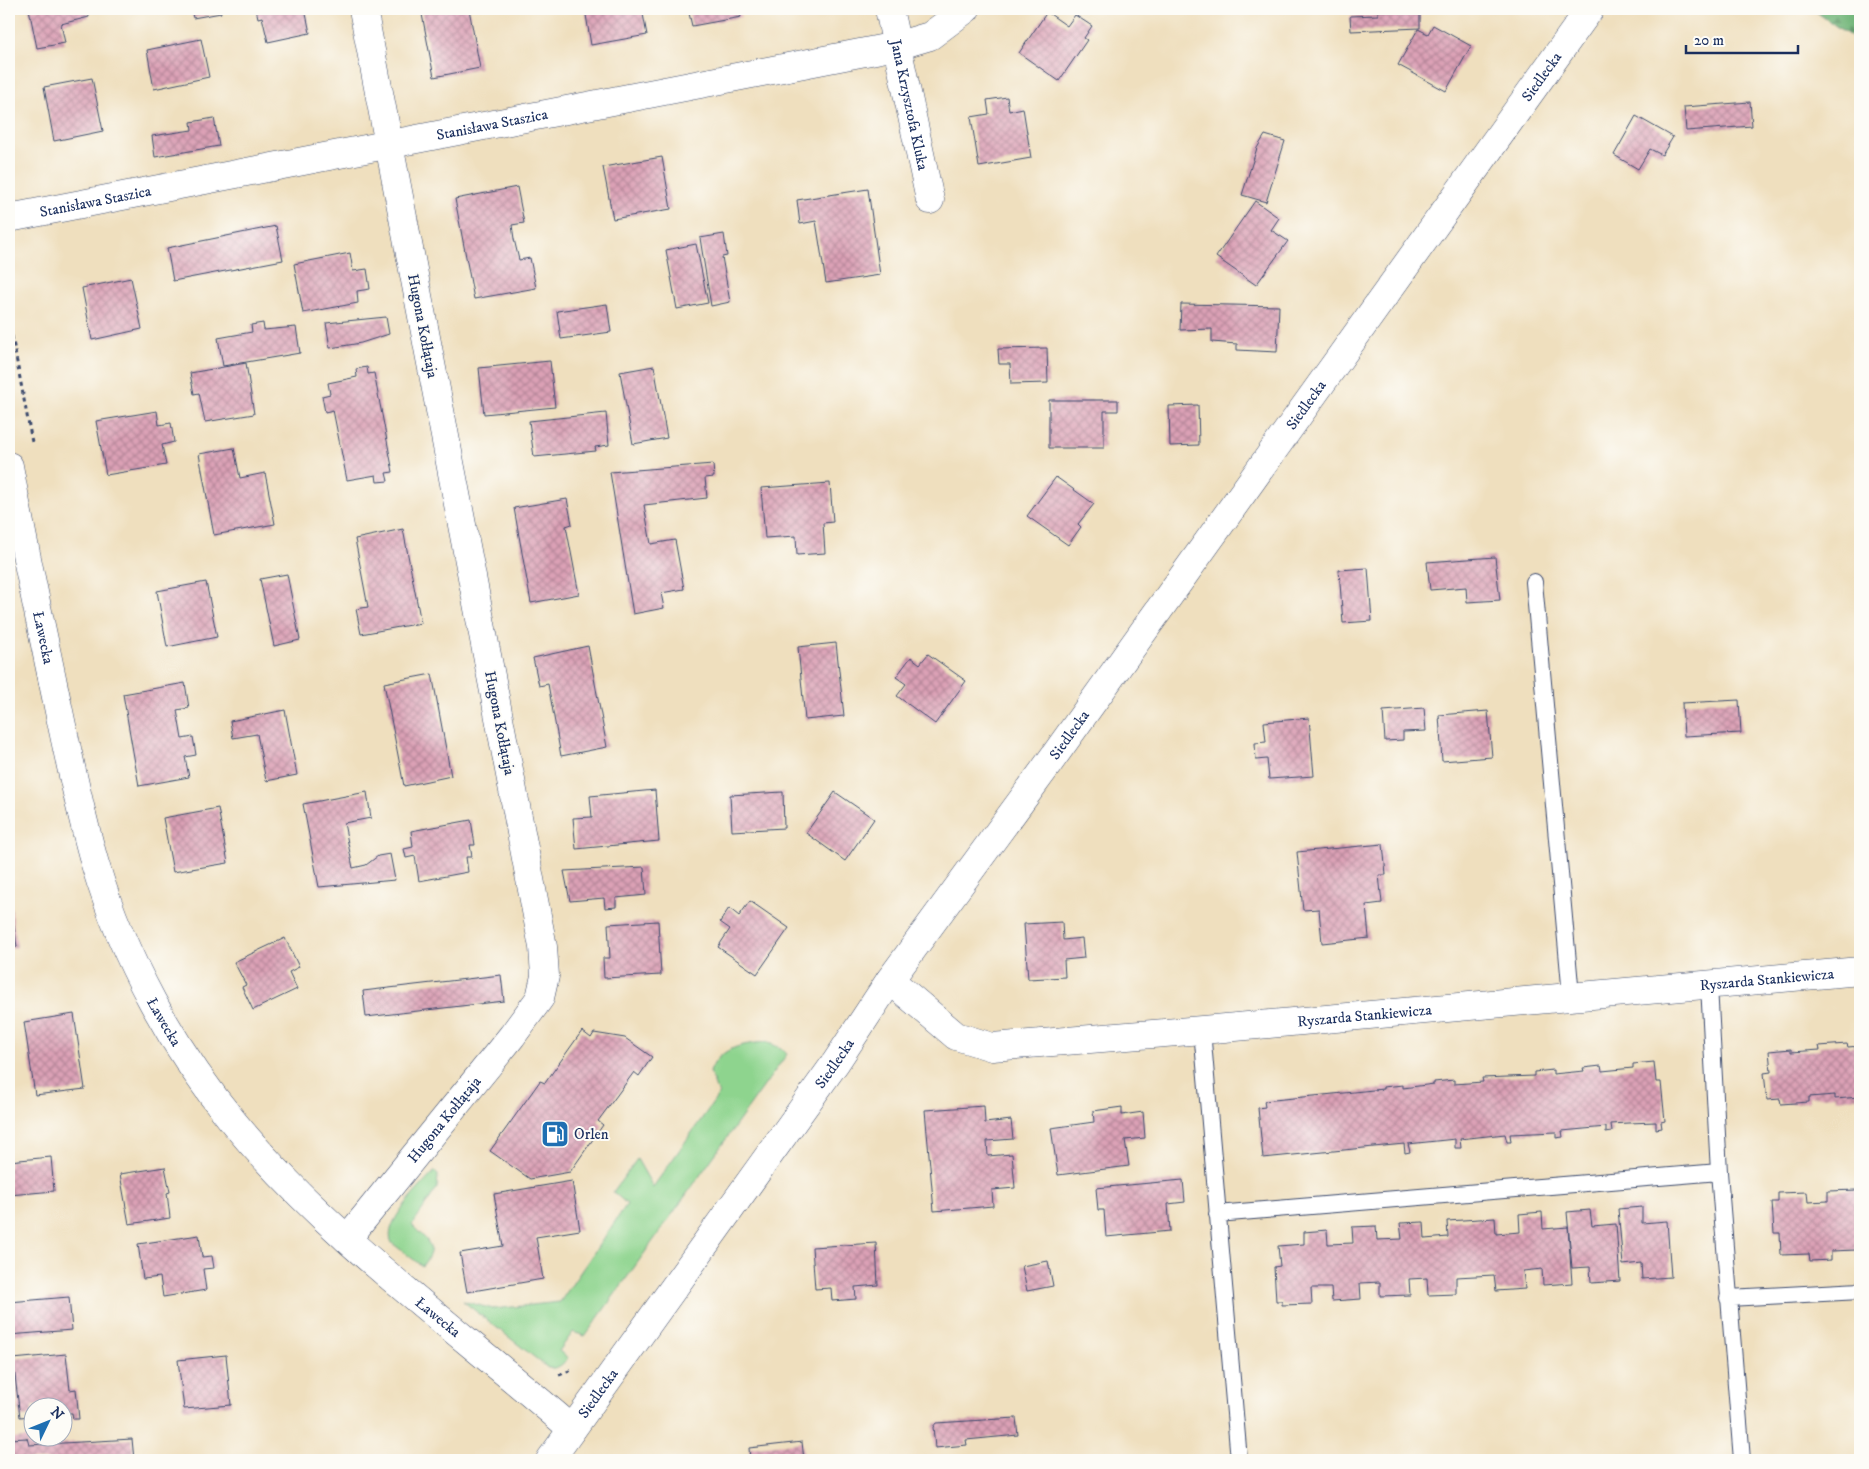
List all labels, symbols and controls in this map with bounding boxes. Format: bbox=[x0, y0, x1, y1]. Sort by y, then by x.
scale bar bbox=[1686, 22, 1799, 54]
text: 20 m bbox=[1694, 31, 1724, 50]
street label: Jana Krzysztofa Kluka bbox=[885, 36, 932, 173]
street label: Siedlecka bbox=[1518, 48, 1566, 105]
street label: Stanisława Staszica bbox=[435, 105, 550, 145]
street label: Stanisława Staszica bbox=[38, 182, 153, 222]
street label: Hugona Kołłątaja bbox=[403, 272, 442, 380]
street label: Siedlecka bbox=[1282, 376, 1331, 434]
street label: Ławecka bbox=[28, 610, 58, 666]
street label: Hugona Kołłątaja bbox=[480, 669, 519, 777]
street label: Siedlecka bbox=[1045, 706, 1094, 764]
street label: Ryszarda Stankiewicza bbox=[1699, 964, 1835, 995]
street label: Ławecka bbox=[142, 994, 186, 1051]
street label: Ryszarda Stankiewicza bbox=[1297, 1000, 1433, 1031]
street label: Siedlecka bbox=[811, 1035, 859, 1092]
street label: Hugona Kołłątaja bbox=[404, 1072, 486, 1167]
fuel station icon: Orlen bbox=[540, 1119, 570, 1149]
place label: Orlen bbox=[574, 1125, 609, 1144]
street label: Ławecka bbox=[411, 1293, 465, 1342]
street label: Siedlecka bbox=[574, 1365, 623, 1422]
north arrow bbox=[22, 1396, 72, 1446]
text: N bbox=[46, 1403, 68, 1425]

